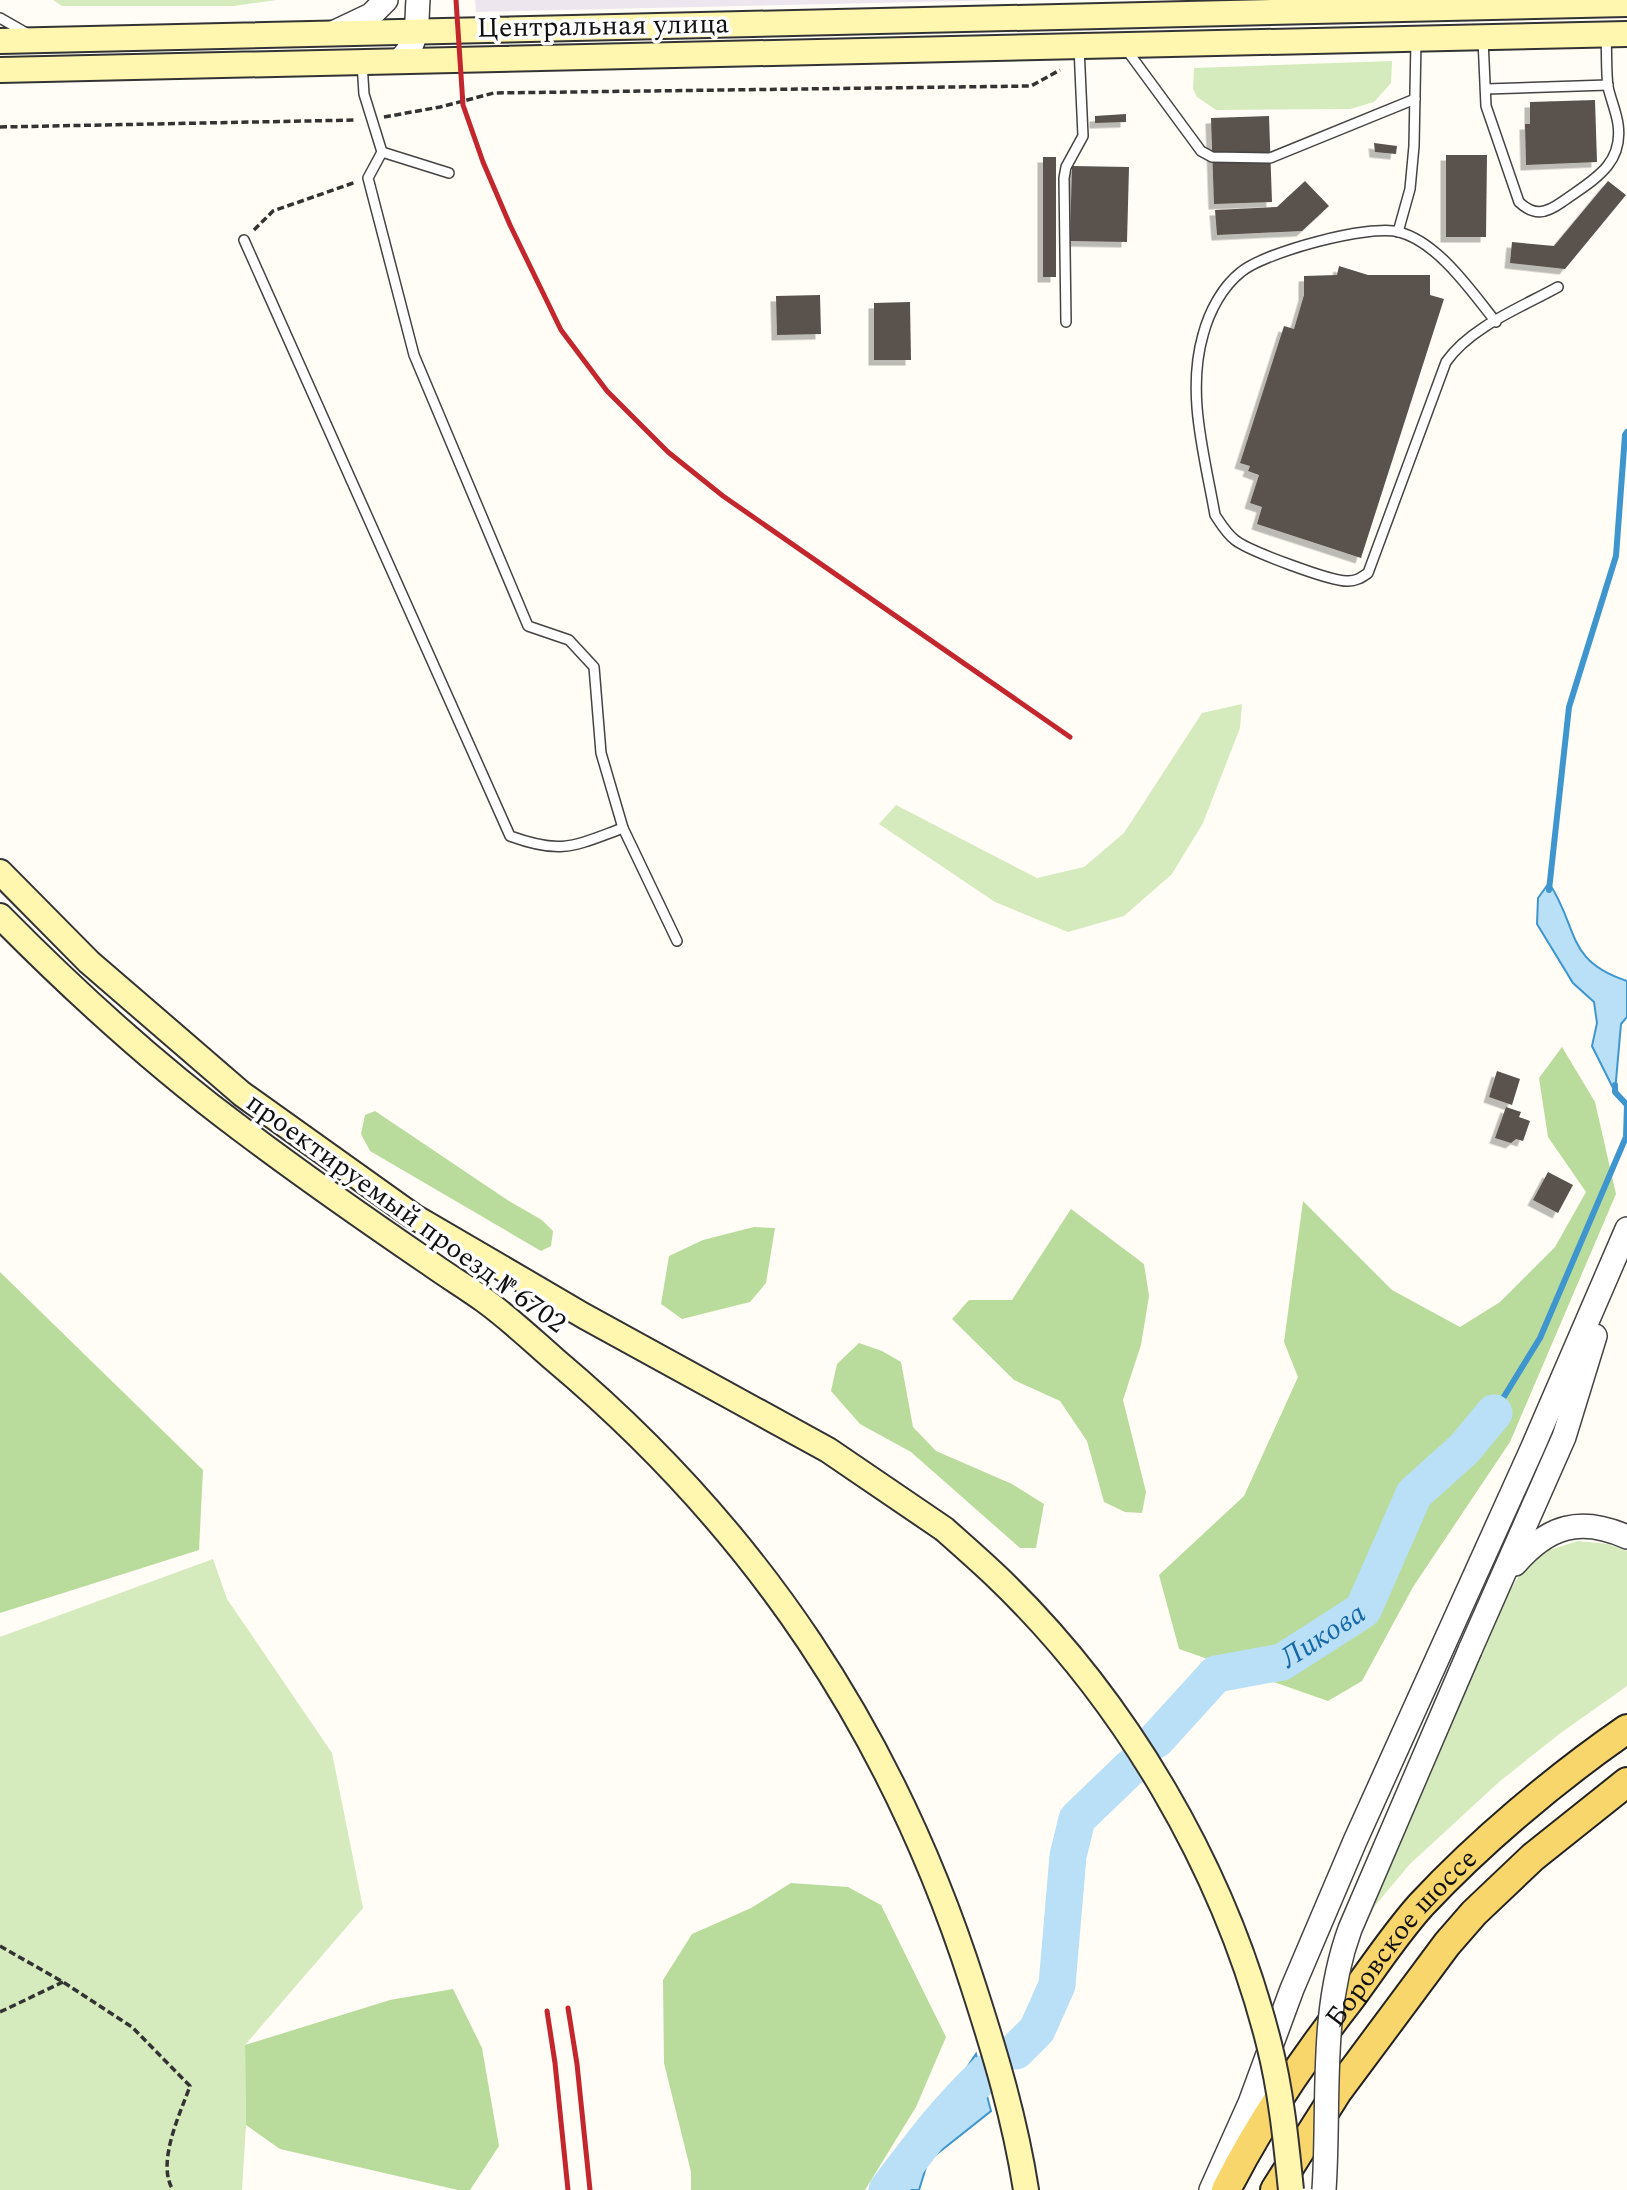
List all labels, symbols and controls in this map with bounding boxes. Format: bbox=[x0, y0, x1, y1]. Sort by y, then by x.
street label: Центральная улица bbox=[476, 2, 730, 50]
street label: проектируемый проезд № 6702 bbox=[237, 1082, 575, 1344]
water label: Ликова bbox=[1270, 1591, 1375, 1681]
street label: Боровское шоссе bbox=[1314, 1838, 1487, 2037]

